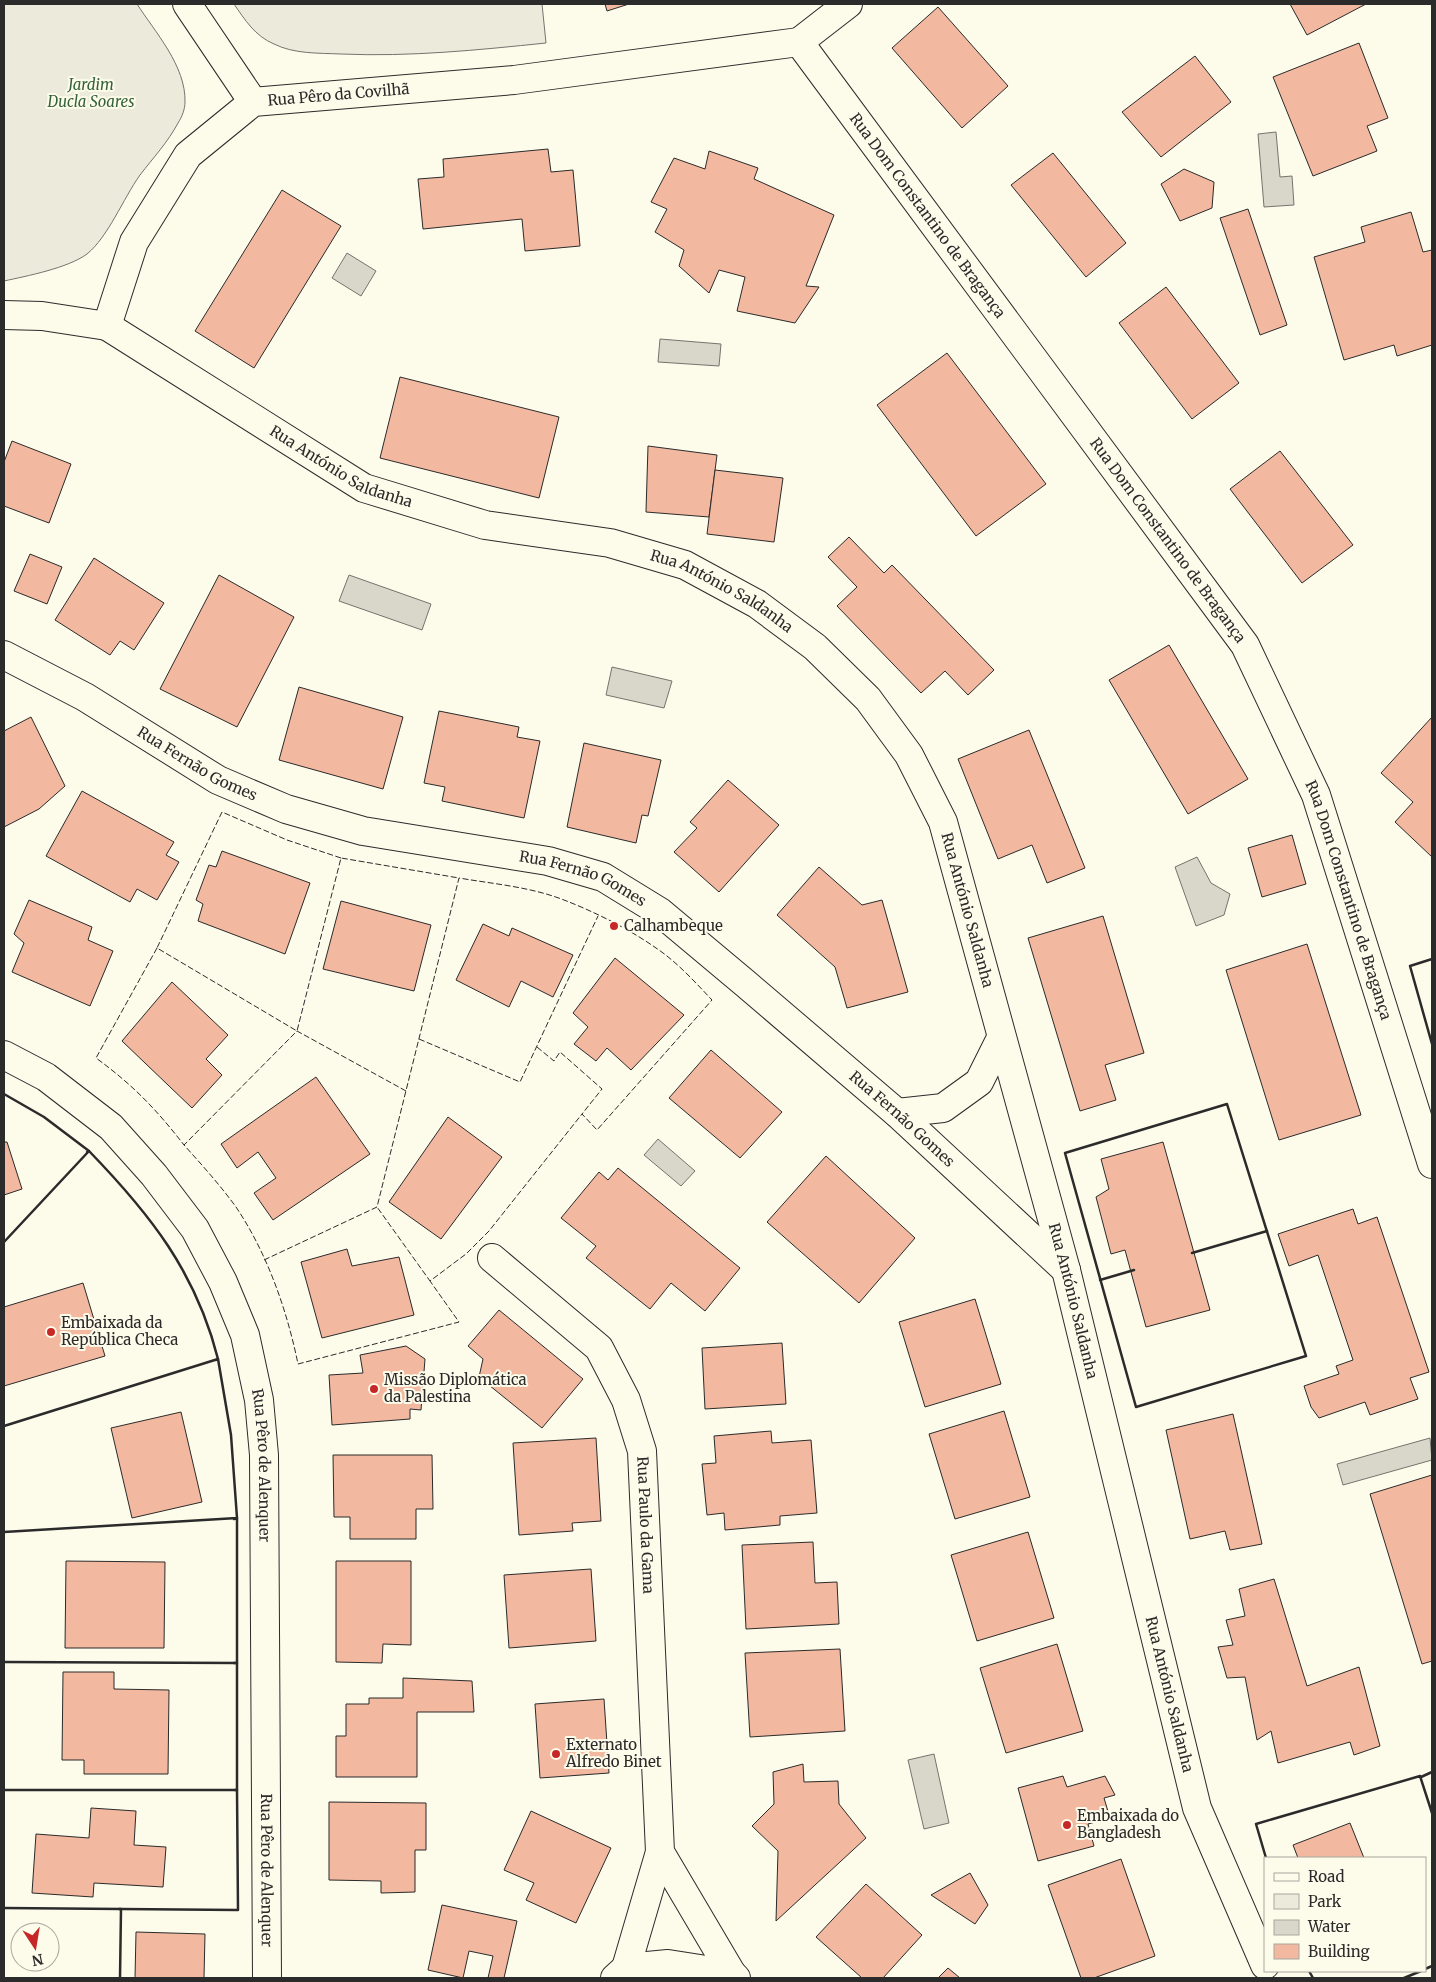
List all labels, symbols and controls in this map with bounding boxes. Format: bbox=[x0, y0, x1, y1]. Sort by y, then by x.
park label: Jardim Ducla Soares bbox=[47, 75, 134, 111]
street label: Rua Pêro da Covilhã bbox=[267, 79, 410, 110]
street label: Rua Dom Constantino de Bragança bbox=[846, 109, 1010, 322]
street label: Rua António Saldanha bbox=[266, 421, 415, 511]
street label: Rua Dom Constantino de Bragança bbox=[1086, 434, 1250, 646]
street label: Rua António Saldanha bbox=[648, 545, 797, 636]
street label: Rua Fernão Gomes bbox=[134, 722, 260, 805]
street label: Rua Dom Constantino de Bragança bbox=[1301, 777, 1396, 1022]
street label: Rua António Saldanha bbox=[937, 830, 998, 990]
street label: Rua Fernão Gomes bbox=[518, 846, 650, 910]
place label: Calhambeque bbox=[624, 916, 723, 935]
marker: Calhambeque bbox=[608, 920, 620, 932]
street label: Rua Fernão Gomes bbox=[846, 1067, 959, 1171]
street label: Rua António Saldanha bbox=[1045, 1221, 1102, 1381]
place label: Embaixada da República Checa bbox=[61, 1313, 178, 1349]
marker: Embaixada da República Checa bbox=[45, 1326, 57, 1338]
place label: Missão Diplomática da Palestina bbox=[384, 1370, 527, 1406]
marker: Missão Diplomática da Palestina bbox=[368, 1383, 380, 1395]
street label: Rua Pêro de Alenquer bbox=[248, 1387, 275, 1543]
street label: Rua Paulo da Gama bbox=[633, 1456, 658, 1594]
street label: Rua António Saldanha bbox=[1142, 1614, 1198, 1774]
place label: Externato Alfredo Binet bbox=[565, 1735, 662, 1771]
marker: Externato Alfredo Binet bbox=[550, 1748, 562, 1760]
street label: Rua Pêro de Alenquer bbox=[257, 1793, 277, 1948]
place label: Embaixada do Bangladesh bbox=[1077, 1806, 1179, 1842]
marker: Embaixada do Bangladesh bbox=[1061, 1819, 1073, 1831]
legend bbox=[1264, 1857, 1426, 1972]
text: Road bbox=[1308, 1867, 1344, 1886]
text: Park bbox=[1308, 1892, 1342, 1911]
text: Water bbox=[1307, 1917, 1351, 1936]
north arrow bbox=[10, 1922, 60, 1972]
text: Building bbox=[1308, 1942, 1370, 1961]
text: N bbox=[30, 1950, 45, 1970]

